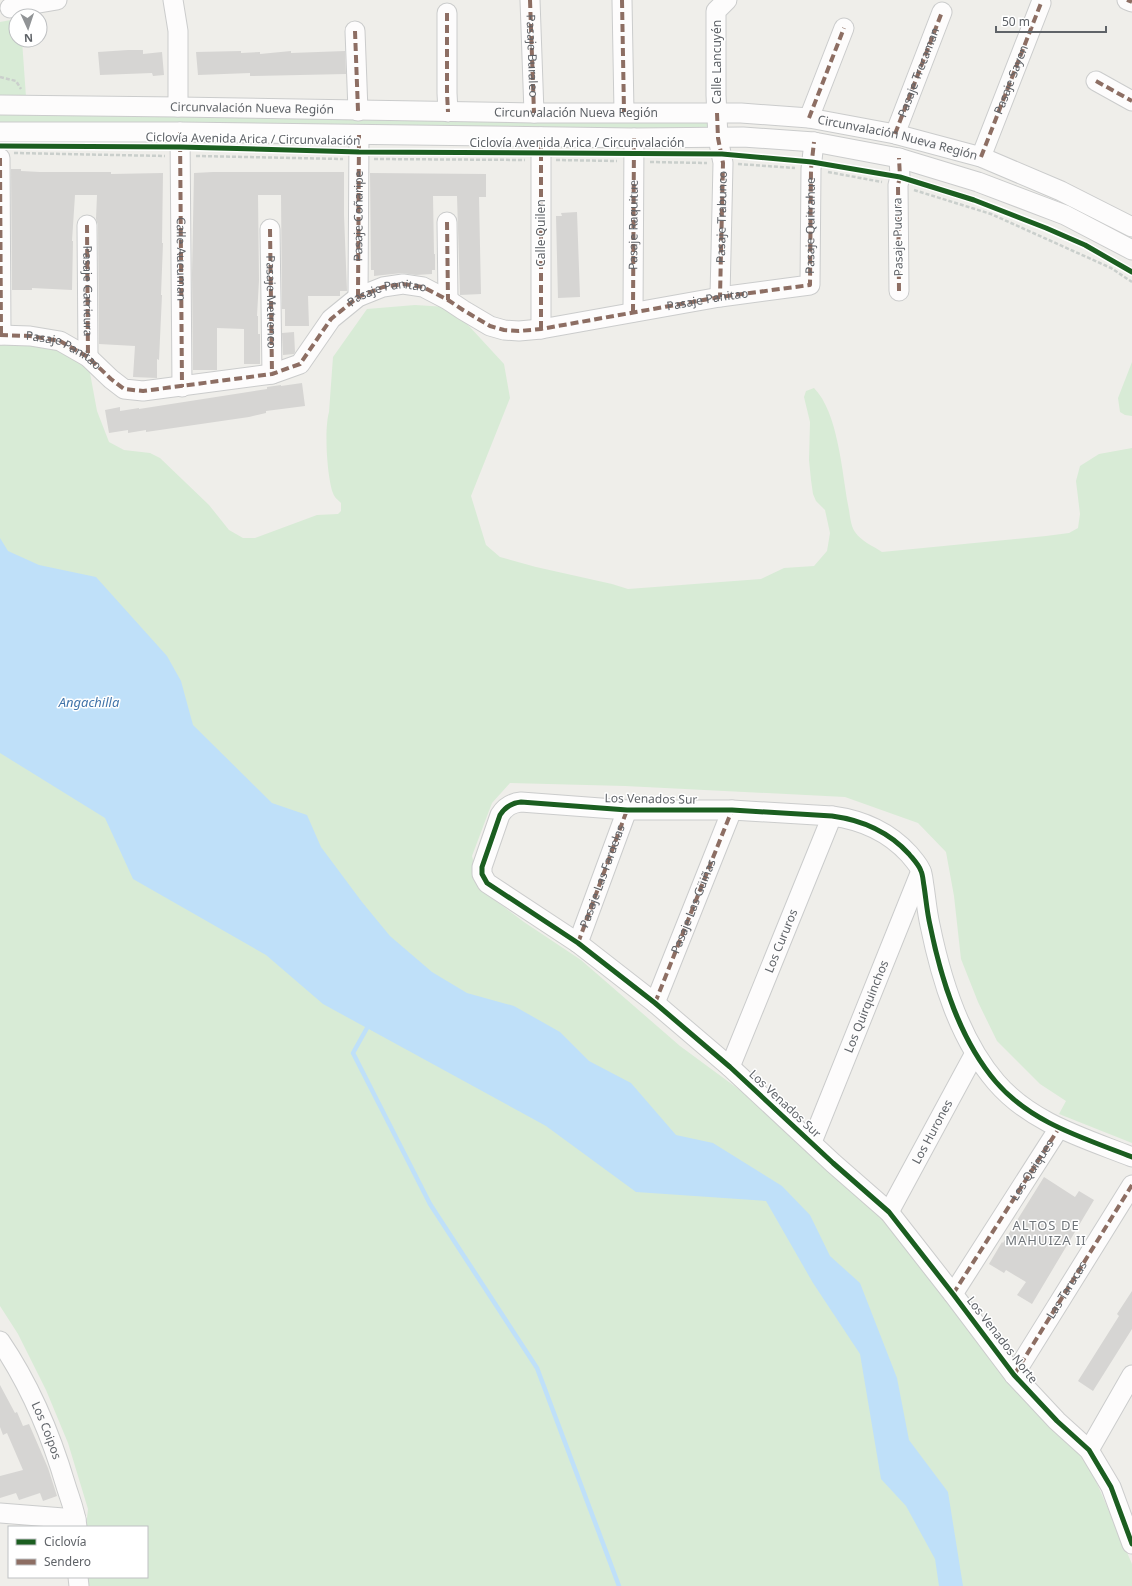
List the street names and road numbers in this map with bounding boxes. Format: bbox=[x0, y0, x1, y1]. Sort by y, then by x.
street label: Pasaje Buraleo bbox=[523, 14, 542, 98]
street label: Calle Lancuyén bbox=[708, 20, 725, 104]
street label: Pasaje Trecaman bbox=[893, 25, 943, 120]
street label: Pasaje Sayen bbox=[989, 42, 1032, 117]
street label: Circunvalación Nueva Región bbox=[170, 98, 334, 118]
street label: Circunvalación Nueva Región bbox=[494, 103, 658, 121]
street label: Circunvalación Nueva Región bbox=[816, 111, 980, 164]
street label: Ciclovía Avenida Arica / Circunvalación bbox=[145, 128, 361, 149]
street label: Ciclovía Avenida Arica / Circunvalación bbox=[470, 134, 684, 151]
street label: Pasaje Coñaripe bbox=[349, 170, 367, 261]
street label: Pasaje Trabunco bbox=[712, 171, 731, 263]
street label: Pasaje Quitrahue bbox=[801, 177, 819, 274]
street label: Pasaje Raquitue bbox=[624, 180, 642, 270]
street label: Pasaje Pucura bbox=[888, 197, 907, 277]
street label: Calle Quilen bbox=[532, 199, 549, 267]
street label: Calle Aucuman bbox=[173, 217, 190, 301]
street label: Pasaje Catricura bbox=[79, 245, 97, 337]
street label: Pasaje Metrenco bbox=[262, 255, 281, 349]
street label: Pasaje Panitao bbox=[343, 275, 428, 310]
street label: Pasaje Panitao bbox=[665, 284, 749, 314]
street label: Pasaje Panitao bbox=[26, 327, 105, 374]
street label: Los Venados Sur bbox=[604, 789, 698, 808]
street label: Pasaje Las Fardelas bbox=[575, 822, 629, 930]
street label: Pasaje Las Güiñas bbox=[667, 856, 720, 956]
street label: Los Cururos bbox=[760, 906, 801, 975]
street label: Los Quirquinchos bbox=[840, 957, 892, 1055]
street label: Los Venados Sur bbox=[746, 1066, 825, 1142]
street label: Los Hurones bbox=[908, 1096, 956, 1167]
street label: Los Quiques bbox=[1006, 1136, 1058, 1204]
street label: Las Tarucas bbox=[1042, 1257, 1091, 1322]
street label: Los Venados Norte bbox=[963, 1293, 1042, 1387]
street label: Los Coipos bbox=[27, 1399, 66, 1462]

